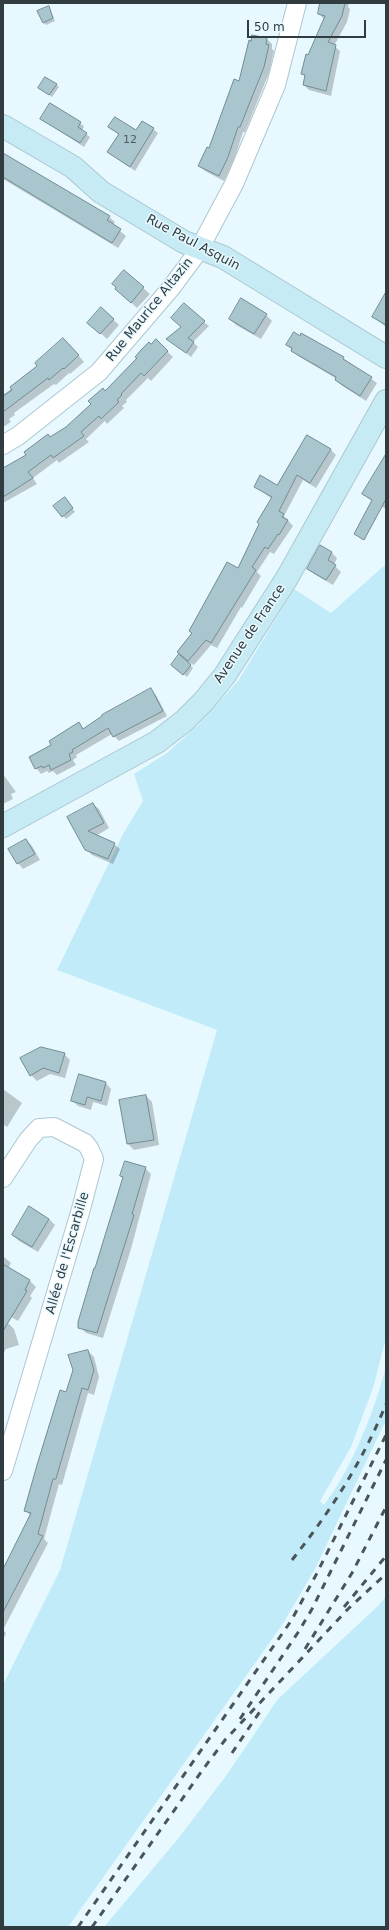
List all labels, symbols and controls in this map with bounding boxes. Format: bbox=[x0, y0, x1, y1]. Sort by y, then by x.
scale bar bbox=[249, 12, 368, 38]
text: 50 m bbox=[254, 20, 285, 34]
house number: 12 bbox=[123, 133, 137, 147]
street label: Rue Paul Asquin bbox=[143, 212, 243, 274]
street label: Rue Maurice Altazin bbox=[103, 255, 197, 365]
street label: Avenue de France bbox=[211, 582, 289, 686]
street label: Allée de l'Escarbille bbox=[43, 1190, 93, 1316]

